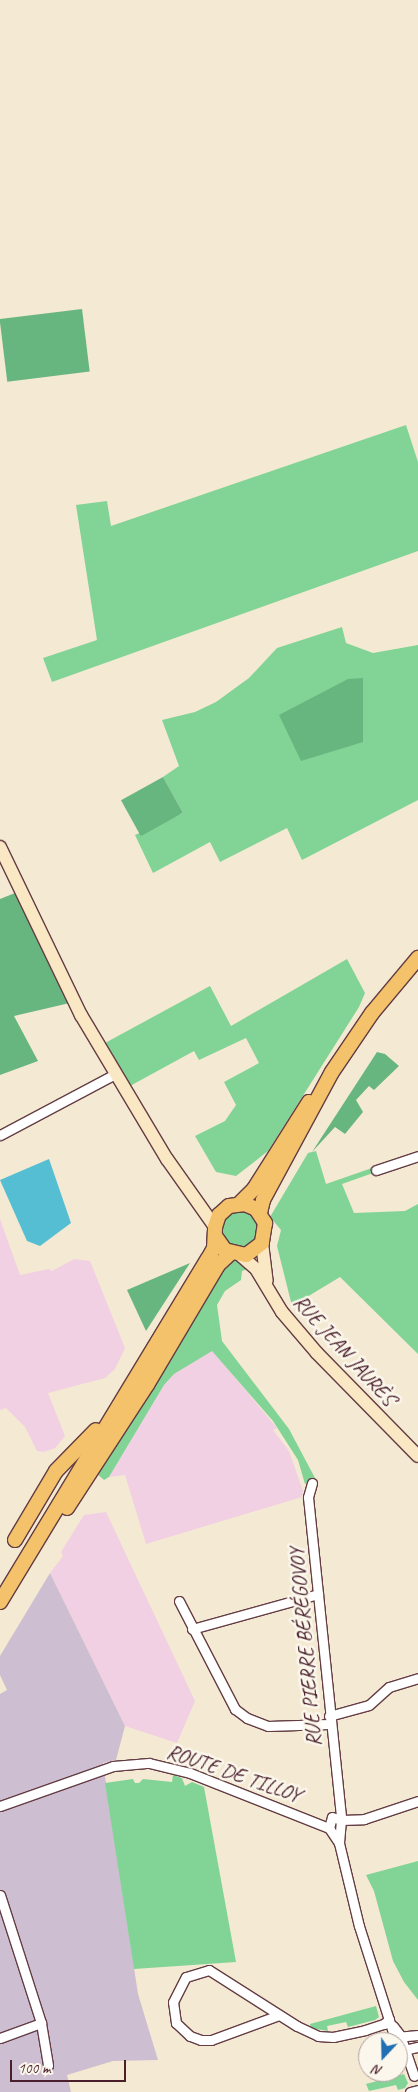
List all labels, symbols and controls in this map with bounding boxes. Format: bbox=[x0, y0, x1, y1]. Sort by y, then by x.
street label: RUE JEAN JAURÈS bbox=[288, 1289, 402, 1411]
street label: RUE PIERRE BÉRÉGOVOY bbox=[284, 1547, 326, 1747]
street label: ROUTE DE TILLOY bbox=[164, 1738, 304, 1808]
north arrow bbox=[358, 2032, 408, 2082]
scale bar bbox=[12, 2050, 129, 2082]
text: 100 m bbox=[18, 2059, 50, 2078]
text: N bbox=[371, 2061, 385, 2080]

